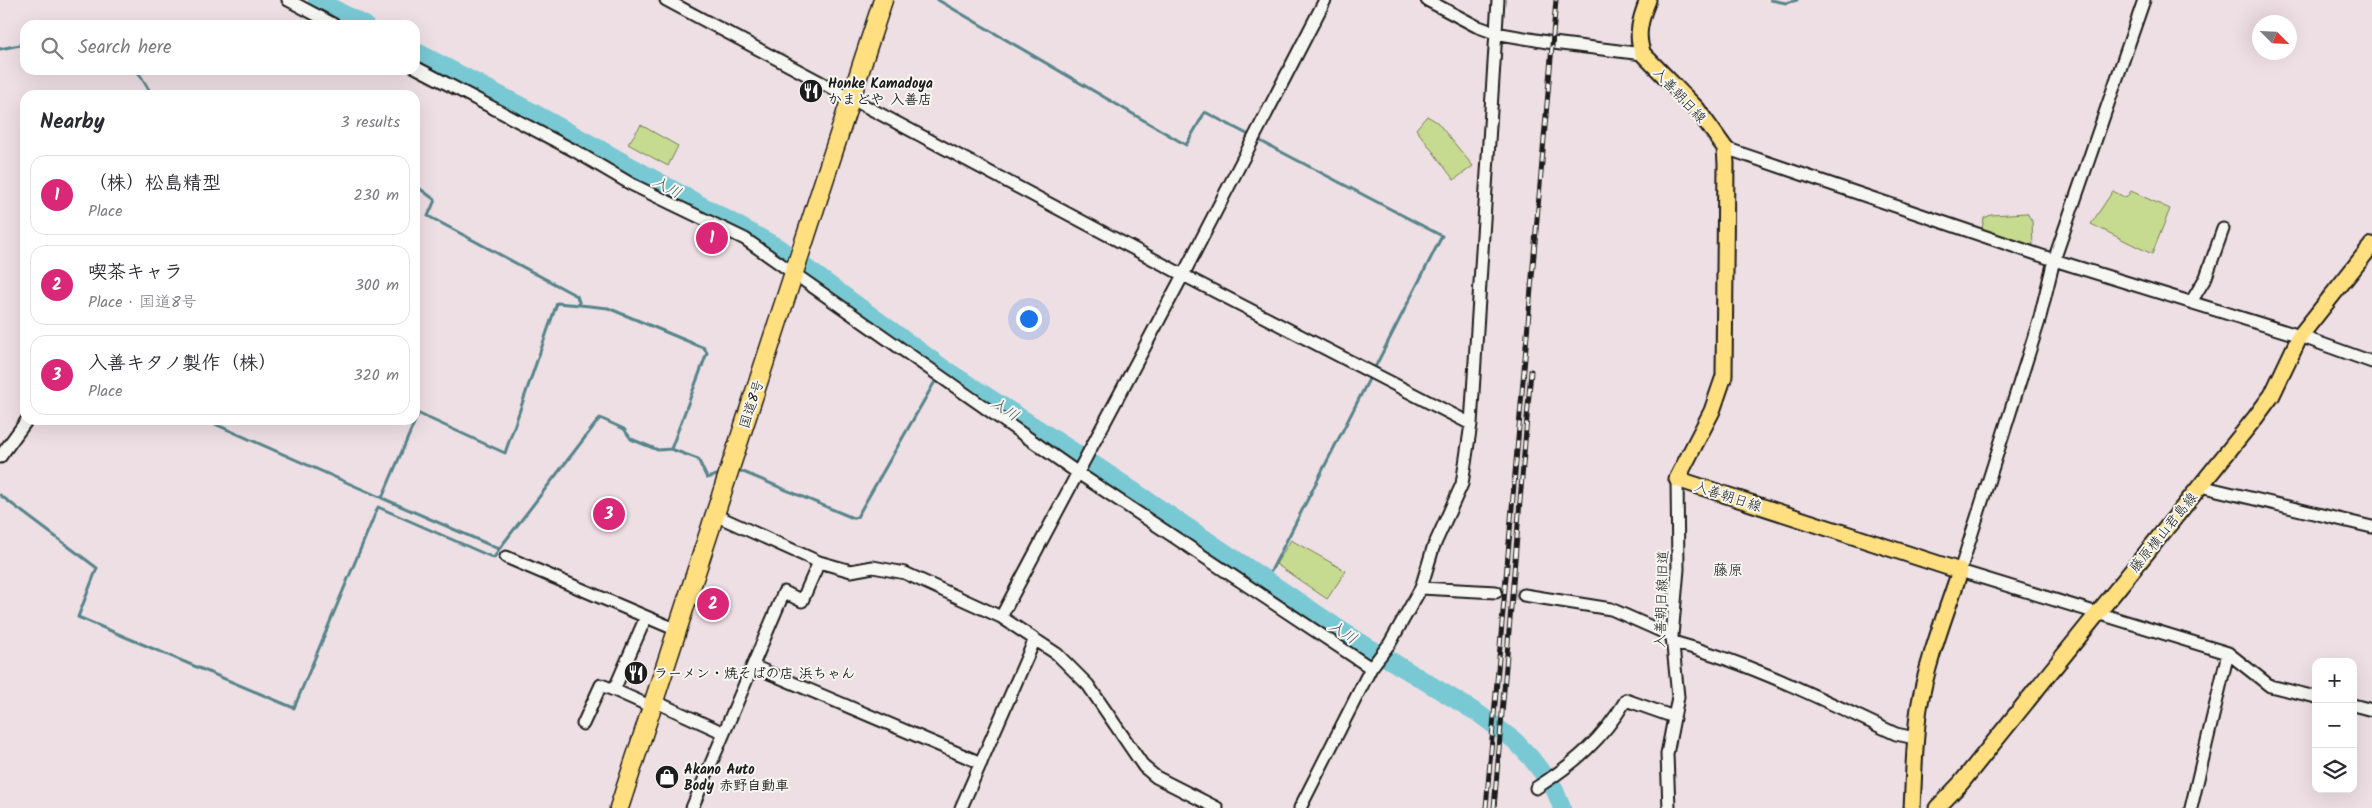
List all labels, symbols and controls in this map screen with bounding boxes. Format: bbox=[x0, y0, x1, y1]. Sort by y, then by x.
north arrow bbox=[2252, 15, 2297, 60]
search box bbox=[20, 20, 420, 75]
text: Search here bbox=[78, 33, 172, 63]
icon: search bbox=[38, 34, 66, 62]
street label: 入善朝日線 bbox=[1647, 63, 1711, 129]
place label: Honke Kamadoya かまどや 入善店 bbox=[828, 73, 933, 111]
restaurant icon: Honke Kamadoya かまどや 入善店 bbox=[798, 78, 824, 104]
text: Nearby bbox=[40, 106, 105, 139]
text: 3 results bbox=[341, 110, 400, 135]
text: （株）松島精型 bbox=[88, 169, 221, 199]
water label: 入川 bbox=[648, 170, 685, 206]
text: 1 bbox=[55, 183, 59, 208]
text: 230 m bbox=[353, 183, 399, 208]
text: Place bbox=[88, 199, 122, 224]
pin: 1 bbox=[696, 219, 728, 257]
text: 喫茶キャラ bbox=[88, 258, 183, 288]
text: 2 bbox=[52, 273, 62, 298]
text: 300 m bbox=[355, 273, 399, 298]
text: Place · 国道8号 bbox=[88, 290, 197, 315]
your location bbox=[1016, 306, 1042, 332]
text: 入善キタノ製作（株） bbox=[88, 349, 277, 379]
text: 3 bbox=[53, 363, 61, 388]
text: 320 m bbox=[353, 363, 399, 388]
street label: 国道8号 bbox=[734, 377, 770, 432]
text: Place bbox=[88, 379, 122, 404]
water label: 入川 bbox=[985, 392, 1024, 428]
street label: 入善朝日線 bbox=[1691, 476, 1764, 518]
street label: 藤原横山君島線 bbox=[2124, 488, 2203, 578]
pin: 3 bbox=[593, 495, 625, 533]
street label: 入善朝日線旧道 bbox=[1649, 550, 1675, 648]
district label: 藤原 bbox=[1713, 559, 1743, 583]
pin: 2 bbox=[697, 585, 729, 623]
water label: 入川 bbox=[1323, 615, 1362, 651]
map controls bbox=[2312, 658, 2357, 793]
button: + bbox=[2312, 658, 2357, 703]
restaurant icon: ラーメン・焼そばの店 浜ちゃん bbox=[623, 660, 649, 686]
place label: ラーメン・焼そばの店 浜ちゃん bbox=[654, 663, 855, 685]
button: − bbox=[2312, 703, 2357, 748]
button: layers bbox=[2312, 748, 2357, 793]
place label: Akano Auto Body 赤野自動車 bbox=[684, 759, 789, 797]
shop icon: Akano Auto Body 赤野自動車 bbox=[654, 764, 680, 790]

